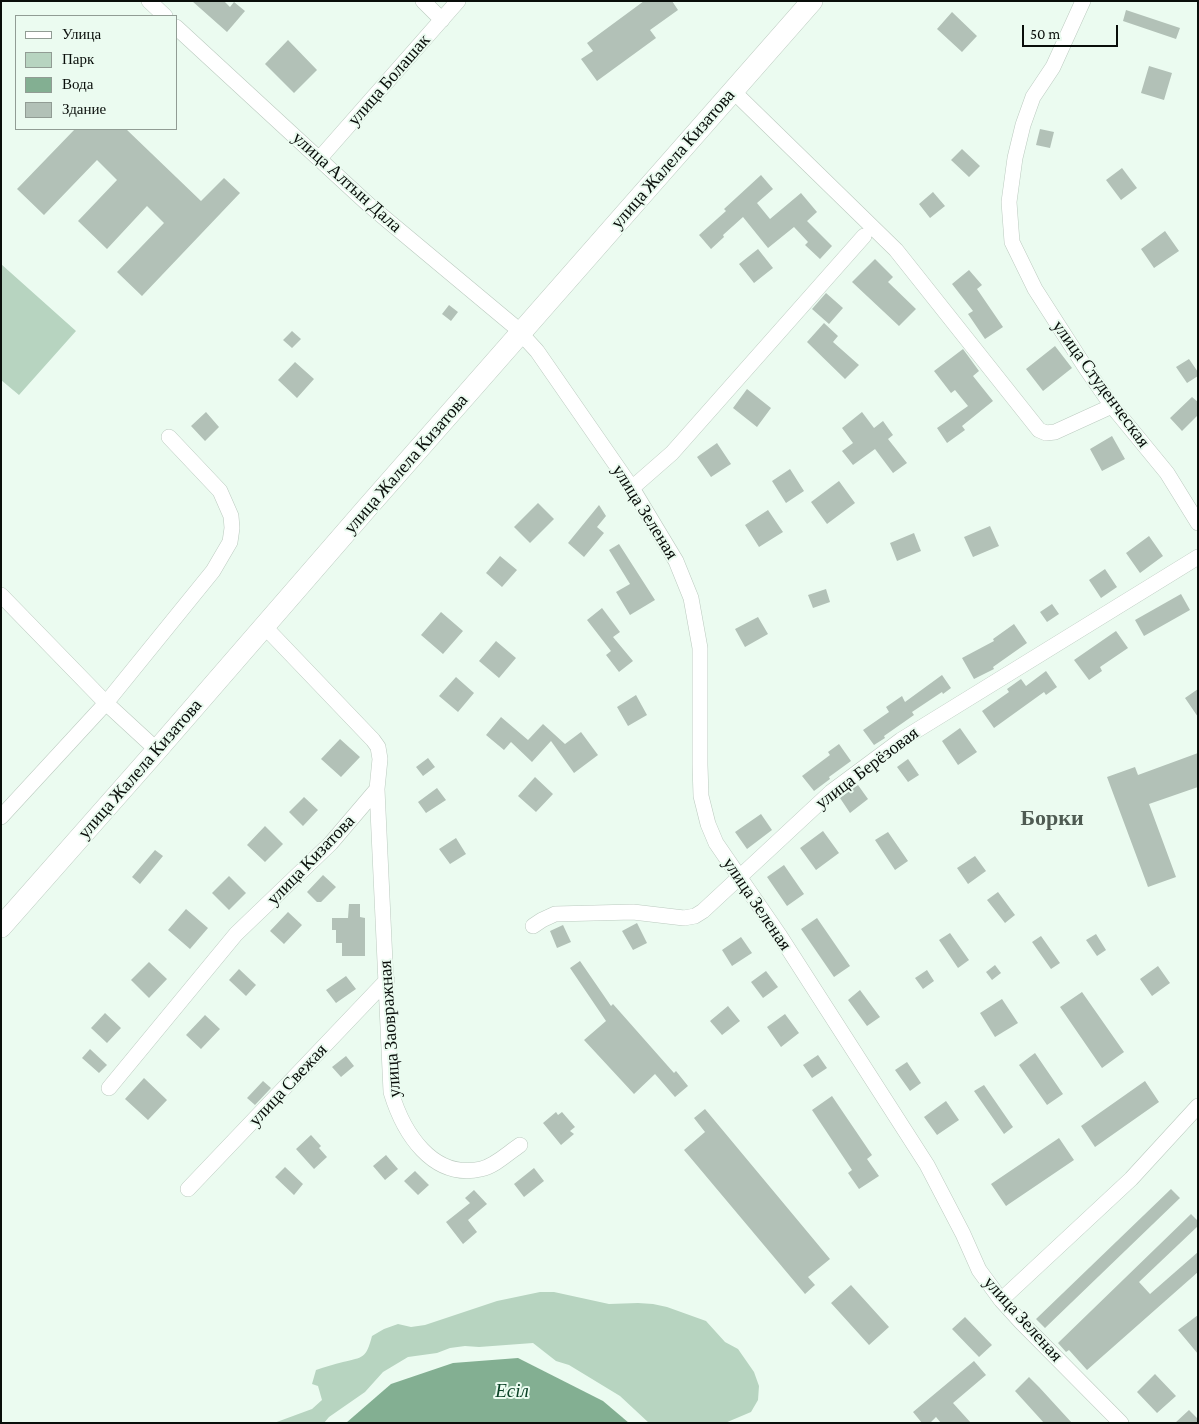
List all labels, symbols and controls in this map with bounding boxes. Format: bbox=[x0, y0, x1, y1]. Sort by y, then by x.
legend bbox=[15, 15, 178, 130]
scale bar bbox=[1024, 15, 1120, 47]
text: Улица bbox=[62, 26, 101, 42]
text: 50 m bbox=[1030, 26, 1060, 42]
street label: улица Болашак bbox=[343, 30, 435, 130]
text: Парк bbox=[62, 51, 94, 67]
text: Вода bbox=[62, 76, 93, 92]
street label: улица Жалела Кизатова bbox=[606, 85, 740, 233]
text: Здание bbox=[62, 101, 106, 117]
street label: улица Алтын Дала bbox=[288, 127, 406, 237]
street label: улица Студенческая bbox=[1048, 316, 1154, 452]
street label: улица Жалела Кизатова bbox=[339, 390, 473, 538]
street label: улица Зеленая bbox=[607, 461, 683, 563]
street label: улица Жалела Кизатова bbox=[73, 695, 207, 843]
street label: улица Берёзовая bbox=[811, 722, 923, 814]
district label: Борки bbox=[1020, 805, 1084, 831]
street label: улица Кизатова bbox=[263, 810, 359, 910]
street label: улица Зеленая bbox=[718, 853, 796, 955]
street label: улица Заовражная bbox=[374, 960, 406, 1098]
street label: улица Свежая bbox=[244, 1039, 332, 1131]
street label: улица Зеленая bbox=[979, 1272, 1067, 1366]
water label: Есіл bbox=[495, 1380, 529, 1402]

